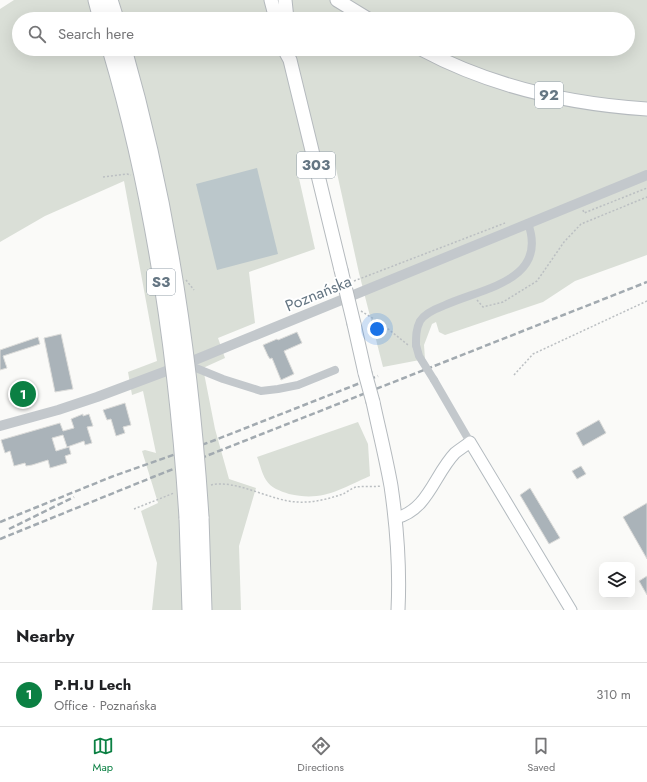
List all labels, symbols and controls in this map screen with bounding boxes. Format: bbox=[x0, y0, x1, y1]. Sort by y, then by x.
search box bbox=[12, 12, 635, 56]
icon: search bbox=[26, 23, 48, 45]
text: Search here bbox=[58, 23, 134, 45]
road number: 92 bbox=[535, 82, 563, 108]
road number: 303 bbox=[297, 152, 335, 178]
road number: S3 bbox=[147, 269, 175, 295]
street label: Poznańska bbox=[282, 270, 355, 317]
your location bbox=[367, 319, 387, 339]
pin: 1 bbox=[10, 379, 36, 409]
map controls bbox=[599, 562, 635, 598]
button: layers bbox=[599, 562, 635, 598]
text: Nearby bbox=[16, 624, 74, 648]
text: P.H.U Lech bbox=[54, 674, 131, 696]
text: 1 bbox=[26, 685, 32, 704]
text: 310 m bbox=[596, 685, 631, 704]
text: Office · Poznańska bbox=[54, 696, 156, 715]
tab: Map bbox=[92, 735, 114, 775]
tab: Directions bbox=[297, 735, 344, 775]
tab: Saved bbox=[527, 735, 555, 775]

